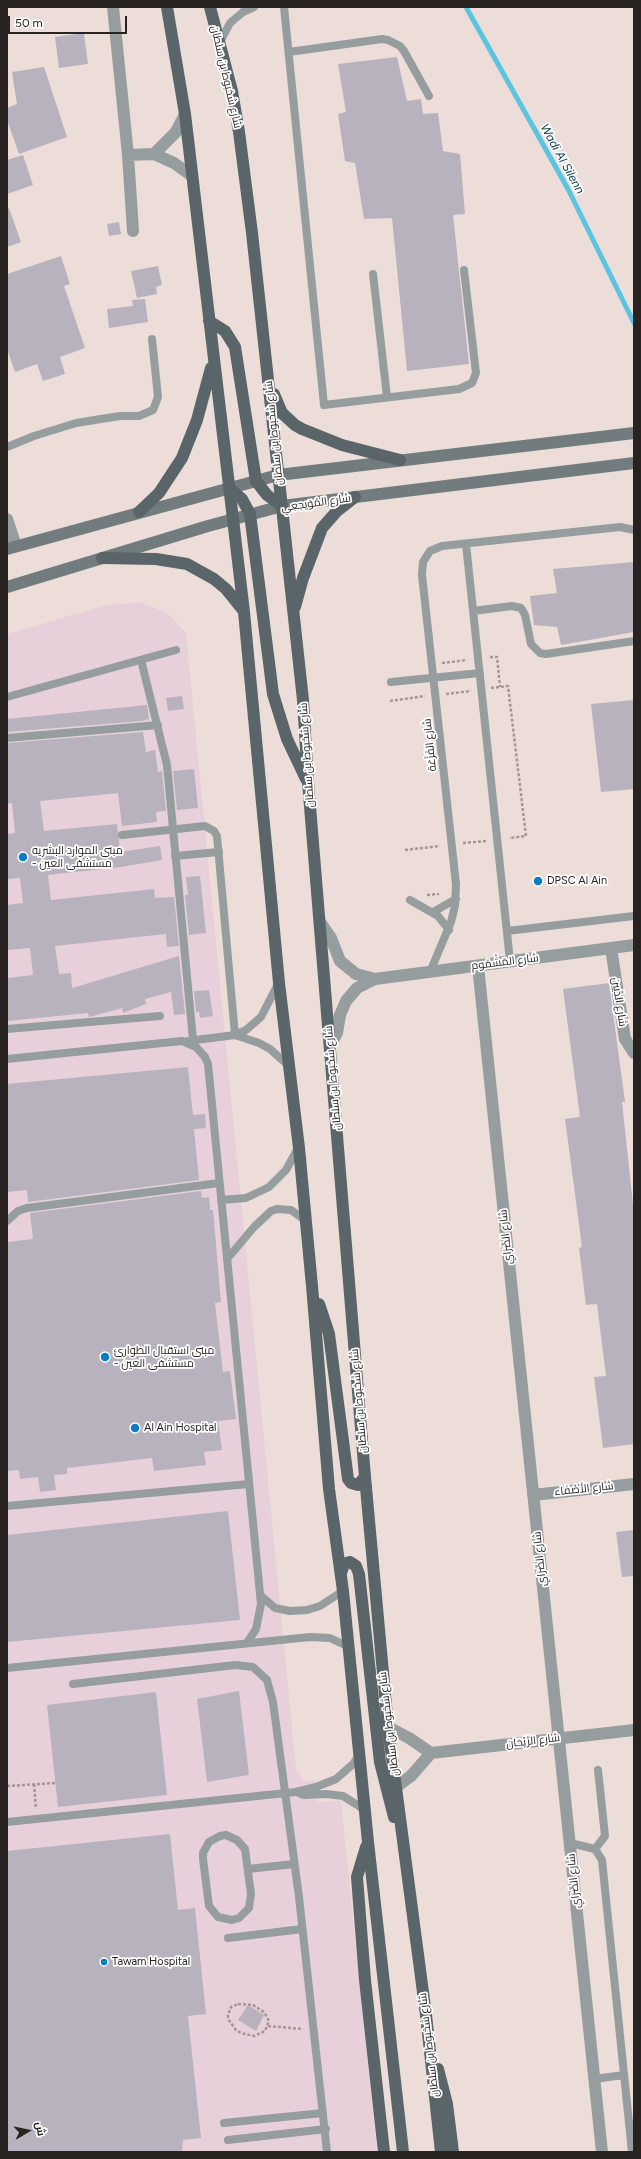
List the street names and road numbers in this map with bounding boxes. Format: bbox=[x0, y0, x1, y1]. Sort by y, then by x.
street label: شارع شخبوط بن سلطان bbox=[208, 24, 244, 130]
street label: شارع شخبوط بن سلطان bbox=[262, 380, 286, 486]
street label: شارع المُوَيجعِي bbox=[280, 492, 352, 514]
street label: شارع شخبوط بن سلطان bbox=[297, 702, 317, 808]
street label: شارع الفَزْعَة bbox=[421, 718, 439, 772]
street label: شارع المَشْمُوم bbox=[471, 951, 539, 973]
street label: شارع الدِّيين bbox=[609, 976, 629, 1028]
street label: شارع شخبوط بن سلطان bbox=[322, 1025, 344, 1131]
street label: شارع الصِّرَاي bbox=[497, 1209, 515, 1265]
street label: شارع شخبوط بن سلطان bbox=[348, 1348, 370, 1454]
street label: شارع الأَصْفَاء bbox=[554, 1479, 614, 1499]
street label: شارع الصِّرَاي bbox=[531, 1531, 549, 1587]
street label: شارع شخبوط بن سلطان bbox=[376, 1671, 402, 1777]
street label: شارع الرَّيْحَان bbox=[505, 1731, 561, 1751]
street label: شارع الصِّرَاي bbox=[565, 1853, 583, 1909]
street label: شارع شخبوط بن سلطان bbox=[416, 1992, 442, 2098]

